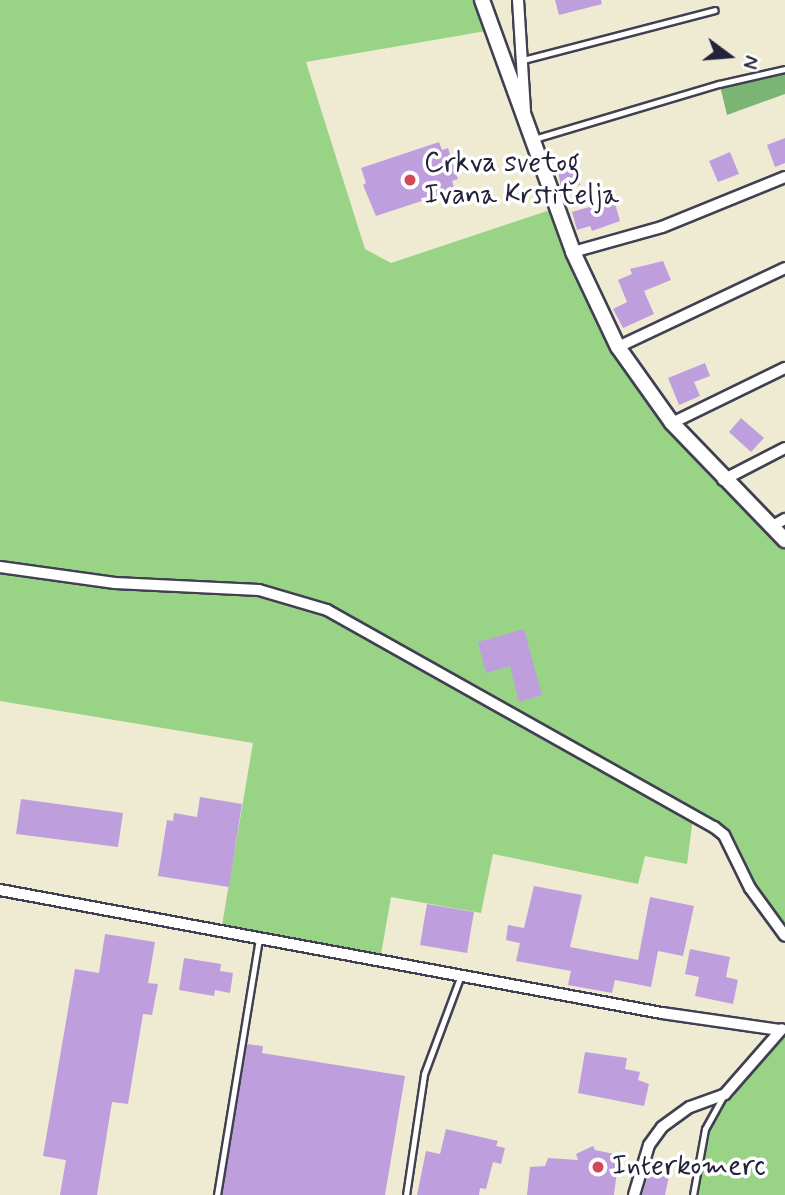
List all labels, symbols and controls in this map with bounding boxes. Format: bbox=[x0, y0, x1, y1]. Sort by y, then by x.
north arrow bbox=[694, 21, 764, 91]
text: N bbox=[736, 52, 763, 71]
place label: Crkva svetog Ivana Krstitelja bbox=[424, 147, 622, 213]
marker: Crkva svetog Ivana Krstitelja bbox=[402, 172, 418, 188]
place label: Interkomerc bbox=[612, 1150, 766, 1184]
marker: Interkomerc bbox=[590, 1159, 606, 1175]

